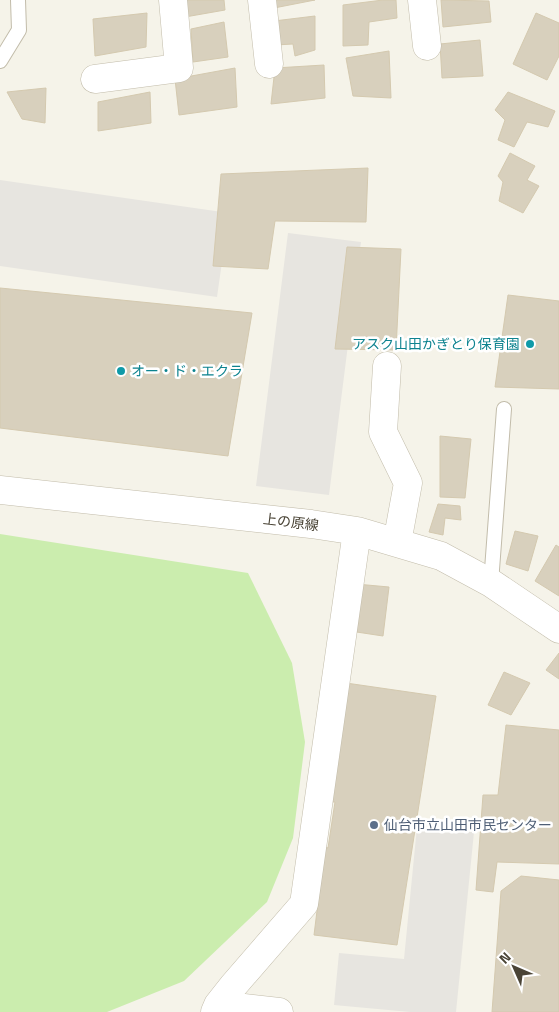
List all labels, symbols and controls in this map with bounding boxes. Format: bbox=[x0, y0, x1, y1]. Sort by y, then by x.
place label: アスク山田かぎとり保育園 bbox=[352, 333, 520, 354]
marker: アスク山田かぎとり保育園 bbox=[524, 338, 536, 350]
place label: オー・ド・エクラ bbox=[131, 360, 243, 381]
marker: オー・ド・エクラ bbox=[115, 365, 127, 377]
street label: 上の原線 bbox=[262, 508, 320, 535]
place label: 仙台市立山田市民センター bbox=[384, 814, 552, 835]
marker: 仙台市立山田市民センター bbox=[368, 819, 380, 831]
north arrow bbox=[489, 942, 539, 992]
text: N bbox=[494, 947, 515, 968]

